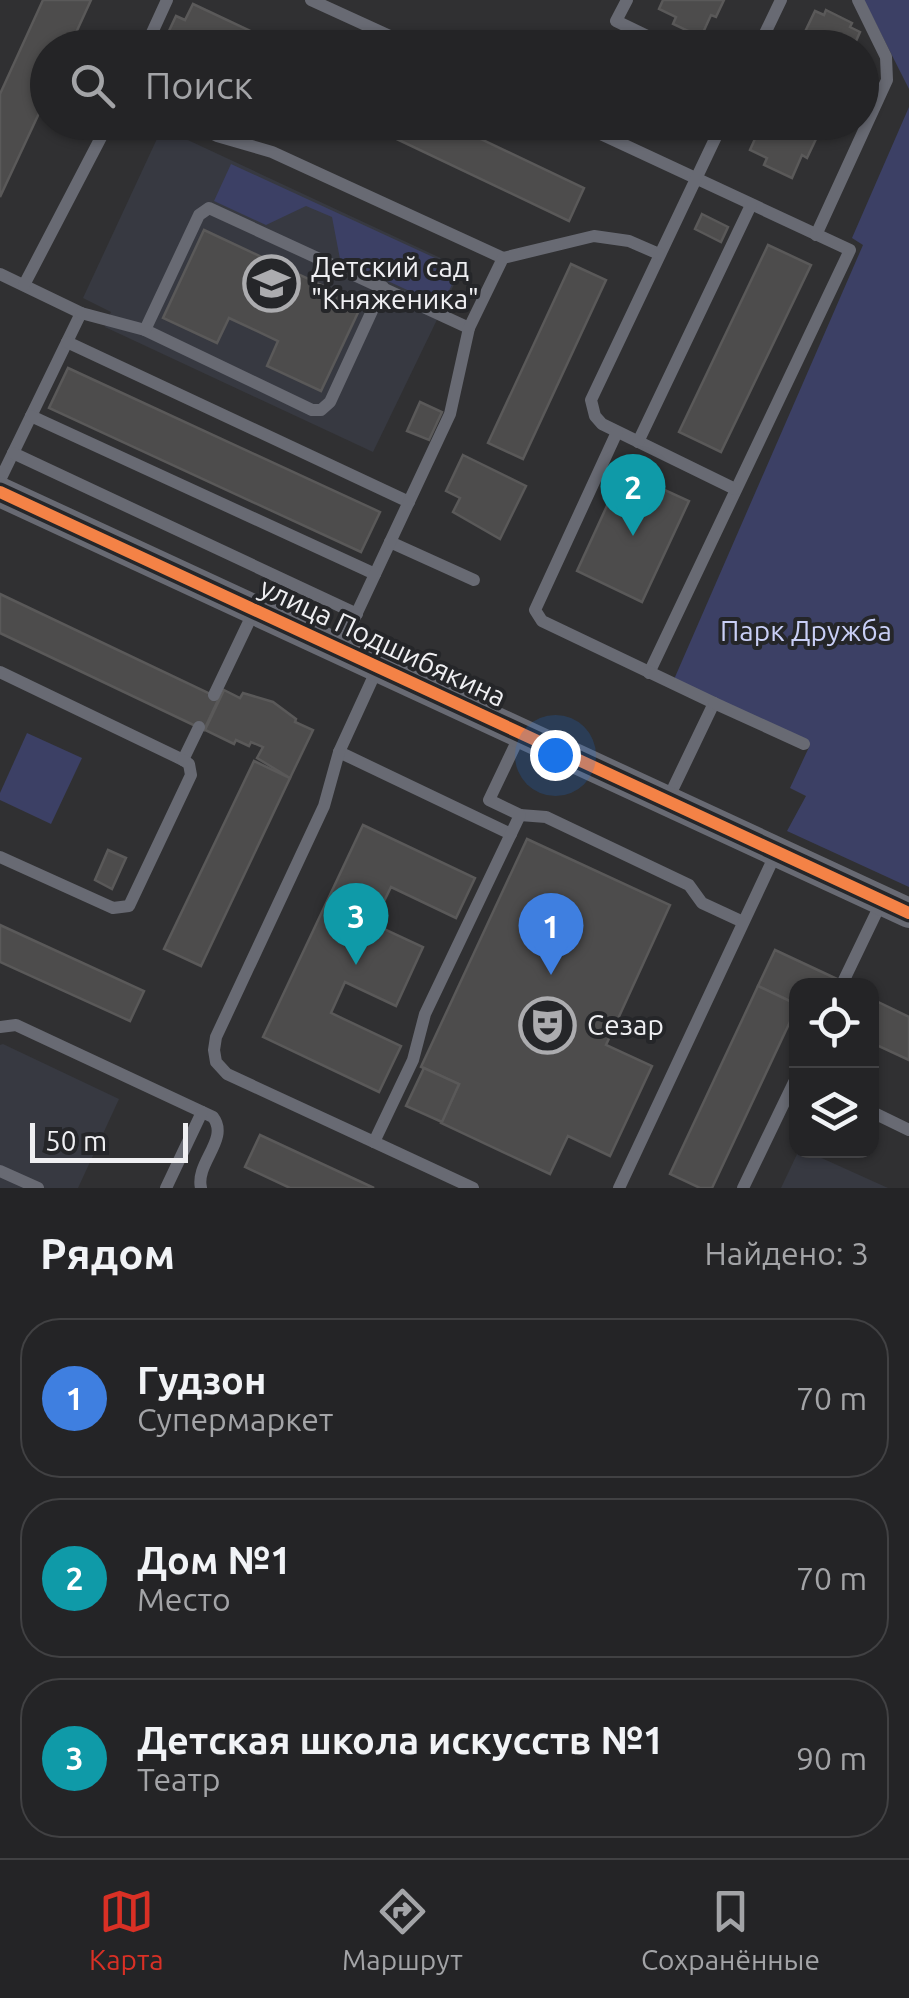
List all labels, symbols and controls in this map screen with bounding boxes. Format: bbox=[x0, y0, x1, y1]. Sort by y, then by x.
search box bbox=[30, 30, 879, 140]
icon: search bbox=[65, 58, 120, 113]
text: Поиск bbox=[145, 64, 253, 106]
place label: Детский сад "Княженика" bbox=[311, 251, 479, 314]
school or university icon: Детский сад "Княженика" bbox=[242, 253, 302, 313]
pin: 2 bbox=[600, 454, 666, 536]
street label: улица Подшибякина bbox=[255, 571, 511, 712]
park label: Парк Дружба bbox=[720, 615, 892, 646]
your location bbox=[530, 730, 581, 781]
pin: 3 bbox=[324, 882, 388, 965]
pin: 1 bbox=[518, 892, 584, 975]
map controls bbox=[789, 978, 879, 1158]
button: locate bbox=[789, 978, 879, 1068]
theatre icon: Сезар bbox=[518, 995, 578, 1055]
place label: Сезар bbox=[587, 1009, 664, 1040]
button: layers bbox=[789, 1068, 879, 1158]
scale bar bbox=[30, 1118, 188, 1162]
text: 50 m bbox=[45, 1125, 107, 1156]
text: Рядом bbox=[40, 1230, 175, 1277]
text: Найдено: 3 bbox=[704, 1235, 869, 1271]
text: Гудзон bbox=[137, 1359, 266, 1401]
text: 1 bbox=[65, 1380, 84, 1416]
text: 70 m bbox=[796, 1380, 867, 1416]
text: Супермаркет bbox=[137, 1401, 333, 1437]
text: Дом №1 bbox=[137, 1539, 291, 1581]
text: 2 bbox=[65, 1560, 84, 1596]
text: 70 m bbox=[796, 1560, 867, 1596]
text: Место bbox=[137, 1581, 231, 1617]
text: Детская школа искусств №1 bbox=[137, 1719, 664, 1761]
text: 3 bbox=[65, 1740, 84, 1776]
text: 90 m bbox=[796, 1740, 867, 1776]
text: Театр bbox=[137, 1761, 220, 1797]
tab: Карта bbox=[89, 1884, 164, 1975]
tab: Маршрут bbox=[342, 1884, 463, 1975]
tab: Сохранённые bbox=[641, 1884, 820, 1975]

